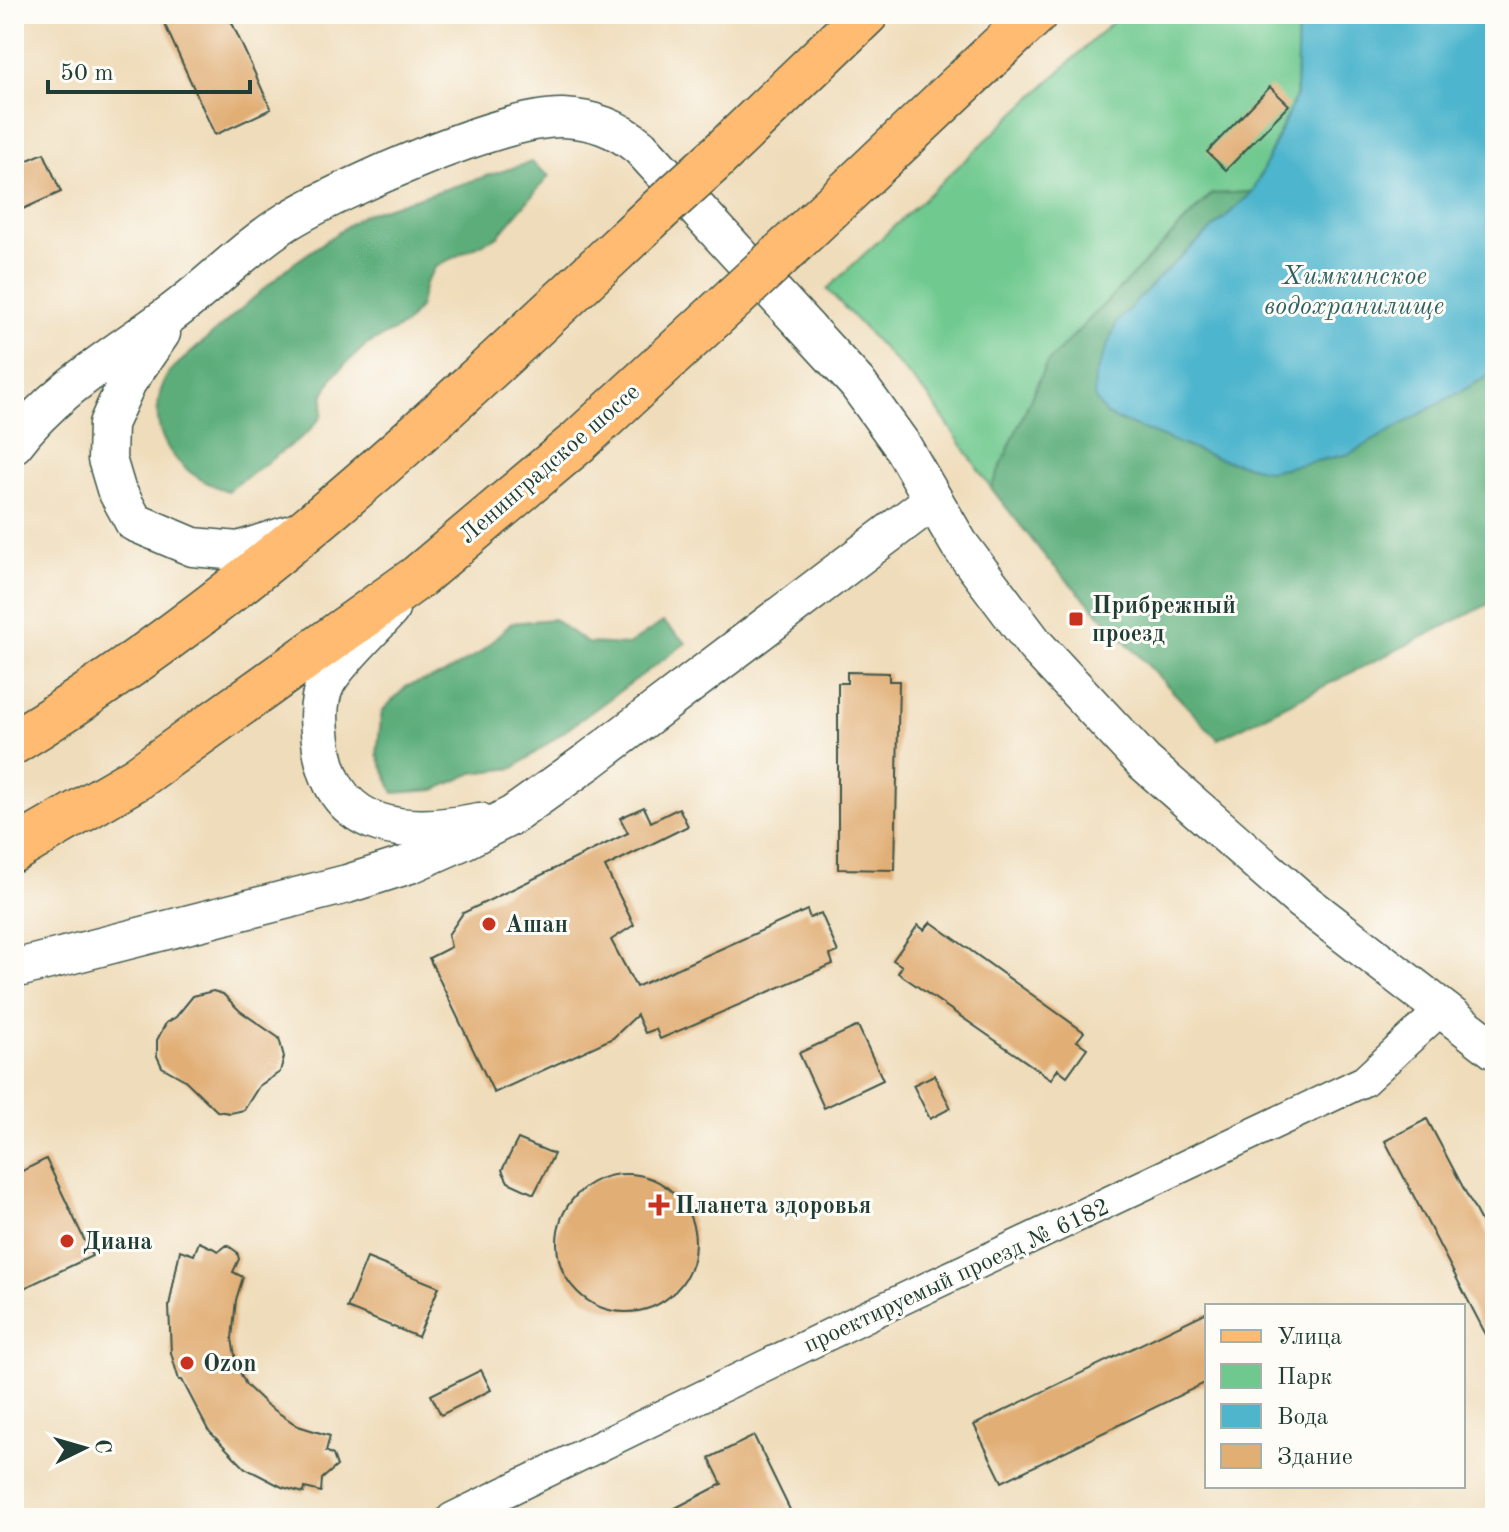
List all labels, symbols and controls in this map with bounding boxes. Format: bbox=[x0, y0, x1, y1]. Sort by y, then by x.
scale bar bbox=[48, 44, 250, 94]
text: 50 m bbox=[60, 62, 114, 86]
water label: Химкинское водохранилище bbox=[1264, 264, 1444, 320]
street label: Ленинградское шоссе bbox=[456, 380, 645, 549]
place label: Прибрежный проезд bbox=[1092, 595, 1236, 647]
marker: Прибрежный проезд bbox=[1067, 610, 1085, 628]
place label: Ашан bbox=[505, 914, 568, 938]
marker: Ашан bbox=[480, 915, 498, 933]
place label: Планета здоровья bbox=[675, 1195, 871, 1219]
street label: проектируемый проезд № 6182 bbox=[800, 1195, 1113, 1358]
marker: Планета здоровья bbox=[650, 1196, 668, 1214]
place label: Диана bbox=[83, 1231, 152, 1255]
marker: Диана bbox=[58, 1232, 76, 1250]
legend bbox=[1205, 1304, 1465, 1488]
text: Улица bbox=[1277, 1326, 1342, 1350]
place label: Ozon bbox=[203, 1353, 257, 1377]
marker: Ozon bbox=[178, 1354, 196, 1372]
text: Парк bbox=[1277, 1366, 1332, 1390]
text: Вода bbox=[1277, 1406, 1329, 1430]
north arrow bbox=[44, 1408, 124, 1488]
text: С bbox=[90, 1438, 114, 1455]
text: Здание bbox=[1277, 1446, 1353, 1470]

